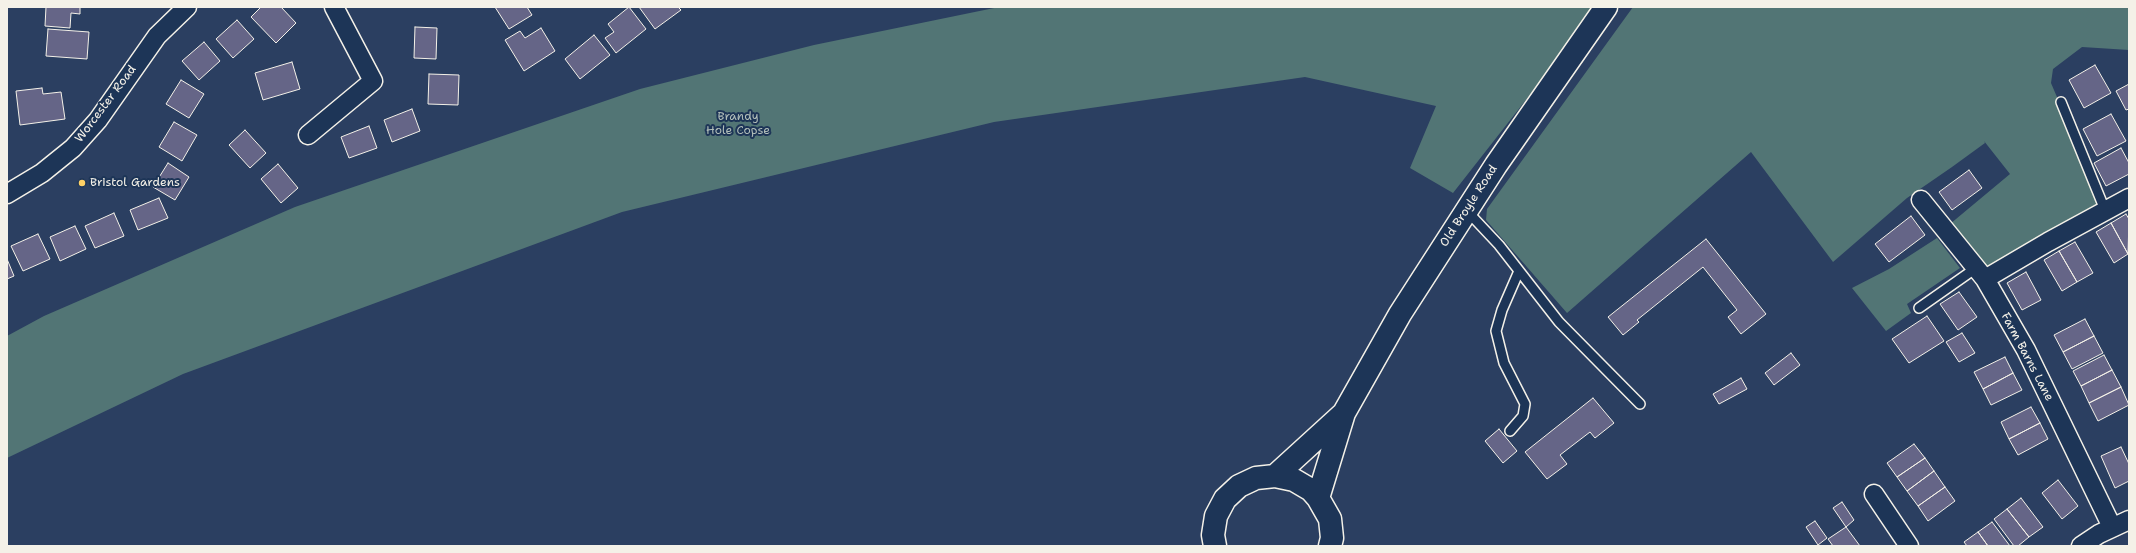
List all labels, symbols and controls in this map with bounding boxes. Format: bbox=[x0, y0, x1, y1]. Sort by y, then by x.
street label: Worcester Road bbox=[72, 63, 140, 145]
park label: Brandy Hole Copse bbox=[706, 110, 770, 138]
street label: Old Broyle Road bbox=[1437, 162, 1501, 250]
place label: Bristol Gardens bbox=[90, 176, 180, 190]
marker: Bristol Gardens bbox=[77, 178, 87, 188]
street label: Farm Barns Lane bbox=[1998, 310, 2056, 404]

